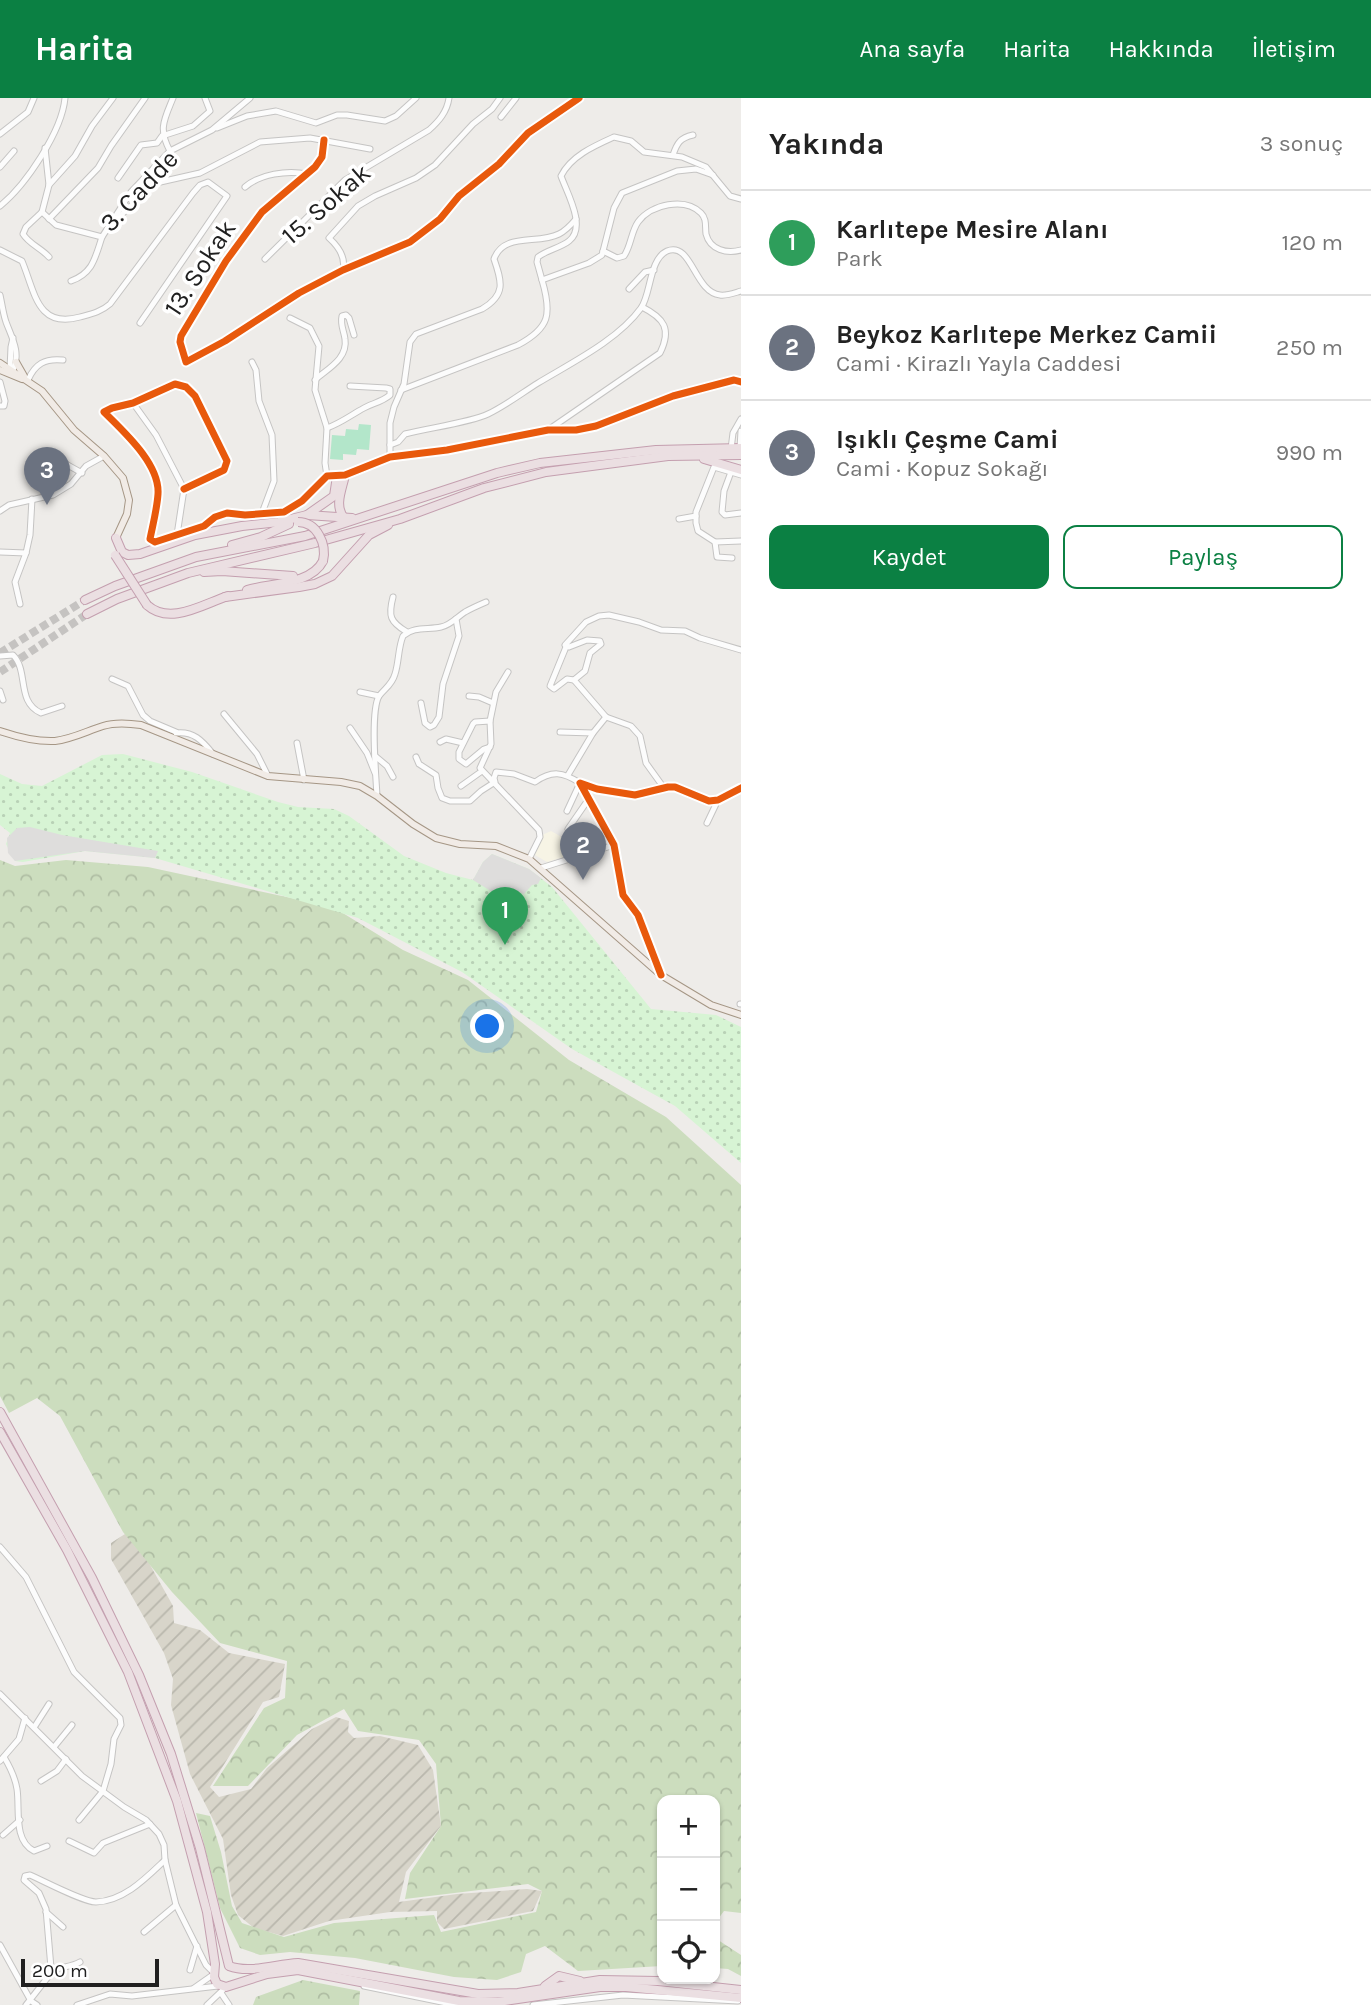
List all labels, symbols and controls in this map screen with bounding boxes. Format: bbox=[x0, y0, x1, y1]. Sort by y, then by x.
text: Harita bbox=[35, 30, 134, 68]
text: Ana sayfa bbox=[860, 35, 965, 63]
text: Harita bbox=[1003, 35, 1070, 63]
text: Hakkında bbox=[1108, 35, 1214, 63]
text: İletişim bbox=[1252, 35, 1336, 63]
text: Yakında bbox=[769, 126, 884, 162]
text: 3 sonuç bbox=[1260, 130, 1343, 157]
street label: 3. Cadde bbox=[93, 144, 185, 238]
street label: 15. Sokak bbox=[275, 157, 377, 251]
street label: 13. Sokak bbox=[158, 214, 242, 322]
text: Karlıtepe Mesire Alanı bbox=[836, 214, 1109, 245]
text: 1 bbox=[788, 229, 796, 256]
text: 120 m bbox=[1281, 229, 1343, 256]
text: Park bbox=[836, 245, 883, 272]
text: Beykoz Karlıtepe Merkez Camii bbox=[836, 319, 1217, 350]
text: 2 bbox=[785, 334, 799, 361]
text: 250 m bbox=[1276, 334, 1343, 361]
text: Cami · Kirazlı Yayla Caddesi bbox=[836, 350, 1122, 377]
text: Işıklı Çeşme Cami bbox=[836, 424, 1058, 455]
text: 3 bbox=[785, 439, 799, 466]
text: 990 m bbox=[1276, 439, 1343, 466]
pin: 3 bbox=[24, 447, 70, 505]
text: Cami · Kopuz Sokağı bbox=[836, 455, 1048, 482]
button: Kaydet bbox=[769, 525, 1049, 589]
button: Paylaş bbox=[1063, 525, 1343, 589]
pin: 2 bbox=[560, 822, 606, 880]
pin: 1 bbox=[482, 887, 528, 945]
your location bbox=[470, 1009, 504, 1043]
map controls bbox=[657, 1795, 720, 1984]
button: + bbox=[657, 1795, 720, 1858]
button: − bbox=[657, 1858, 720, 1921]
button: locate bbox=[657, 1921, 720, 1984]
scale bar bbox=[21, 1956, 159, 1988]
text: 200 m bbox=[32, 1960, 88, 1982]

